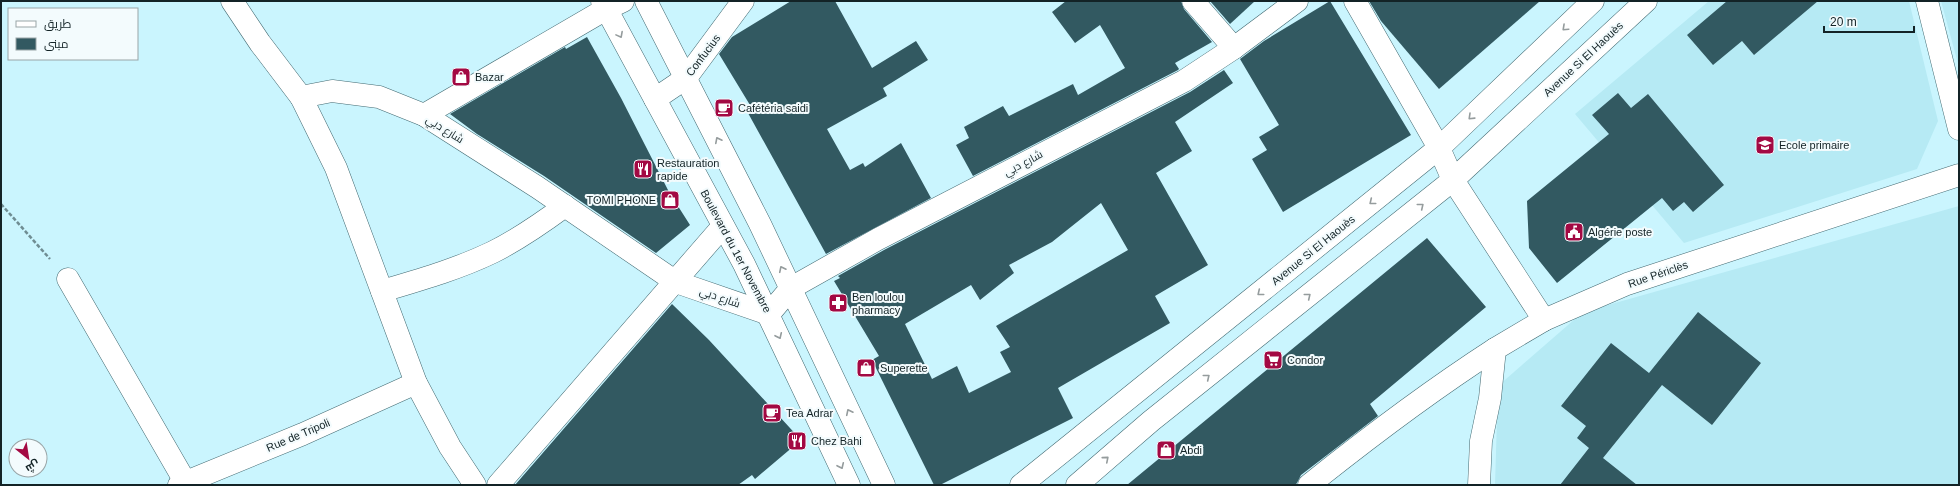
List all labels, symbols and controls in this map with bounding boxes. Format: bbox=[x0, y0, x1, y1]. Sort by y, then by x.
legend bbox=[8, 8, 138, 60]
scale bar bbox=[1824, 8, 1914, 34]
text: 20 m bbox=[1830, 15, 1857, 29]
text: طريق bbox=[44, 17, 72, 31]
street label: Avenue Si El Haouès bbox=[1541, 19, 1625, 99]
one-way arrow bbox=[1562, 23, 1569, 30]
one-way arrow bbox=[616, 31, 623, 39]
street label: Confucius bbox=[683, 31, 723, 78]
text: مبنى bbox=[44, 37, 69, 51]
shop icon: Bazar bbox=[450, 66, 472, 88]
place label: Bazar bbox=[475, 71, 504, 83]
cafe icon: Cafétéria saidi bbox=[713, 97, 735, 119]
place label: Cafétéria saidi bbox=[738, 102, 808, 114]
one-way arrow bbox=[1468, 112, 1475, 119]
street label: شارع دبي bbox=[422, 113, 466, 148]
school or university icon: Ecole primaire bbox=[1754, 134, 1776, 156]
one-way arrow bbox=[715, 137, 723, 144]
place label: Ecole primaire bbox=[1779, 139, 1849, 151]
street label: شارع دبي bbox=[1001, 148, 1046, 181]
place label: Restauration rapide bbox=[657, 157, 719, 182]
restaurant icon: Restauration rapide bbox=[632, 158, 654, 180]
street label: Boulevard du 1er Novembre bbox=[698, 187, 774, 315]
shop icon: TOMI PHONE bbox=[659, 189, 681, 211]
place label: TOMI PHONE bbox=[587, 194, 656, 206]
one-way arrow bbox=[1369, 197, 1377, 204]
one-way arrow bbox=[1416, 204, 1423, 211]
street label: Avenue Si El Haouès bbox=[1269, 212, 1357, 287]
public building icon: Algérie poste bbox=[1563, 221, 1585, 243]
place label: Algérie poste bbox=[1588, 226, 1652, 238]
street label: Rue Périclès bbox=[1627, 258, 1690, 290]
one-way arrow bbox=[779, 266, 787, 273]
street label: شارع دبي bbox=[697, 284, 742, 312]
one-way arrow bbox=[1258, 288, 1265, 295]
place label: Ben loulou pharmacy bbox=[852, 291, 904, 316]
pharmacy icon: Ben loulou pharmacy bbox=[827, 292, 849, 314]
one-way arrow bbox=[1304, 293, 1311, 300]
one-way arrow bbox=[775, 332, 783, 339]
supermarket icon: Condor bbox=[1262, 349, 1284, 371]
place label: Condor bbox=[1287, 354, 1323, 366]
shop icon: Superette bbox=[855, 357, 877, 379]
place label: Superette bbox=[880, 362, 928, 374]
one-way arrow bbox=[1202, 374, 1209, 381]
cafe icon: Tea Adrar bbox=[761, 402, 783, 424]
place label: Tea Adrar bbox=[786, 407, 833, 419]
one-way arrow bbox=[846, 409, 854, 417]
street label: Rue de Tripoli bbox=[264, 416, 332, 454]
restaurant icon: Chez Bahi bbox=[786, 430, 808, 452]
place label: Chez Bahi bbox=[811, 435, 862, 447]
north arrow bbox=[8, 438, 48, 478]
shop icon: Abdi bbox=[1155, 439, 1177, 461]
place label: Abdi bbox=[1180, 444, 1202, 456]
text: ش bbox=[23, 457, 42, 475]
one-way arrow bbox=[1102, 457, 1109, 464]
one-way arrow bbox=[836, 462, 844, 470]

